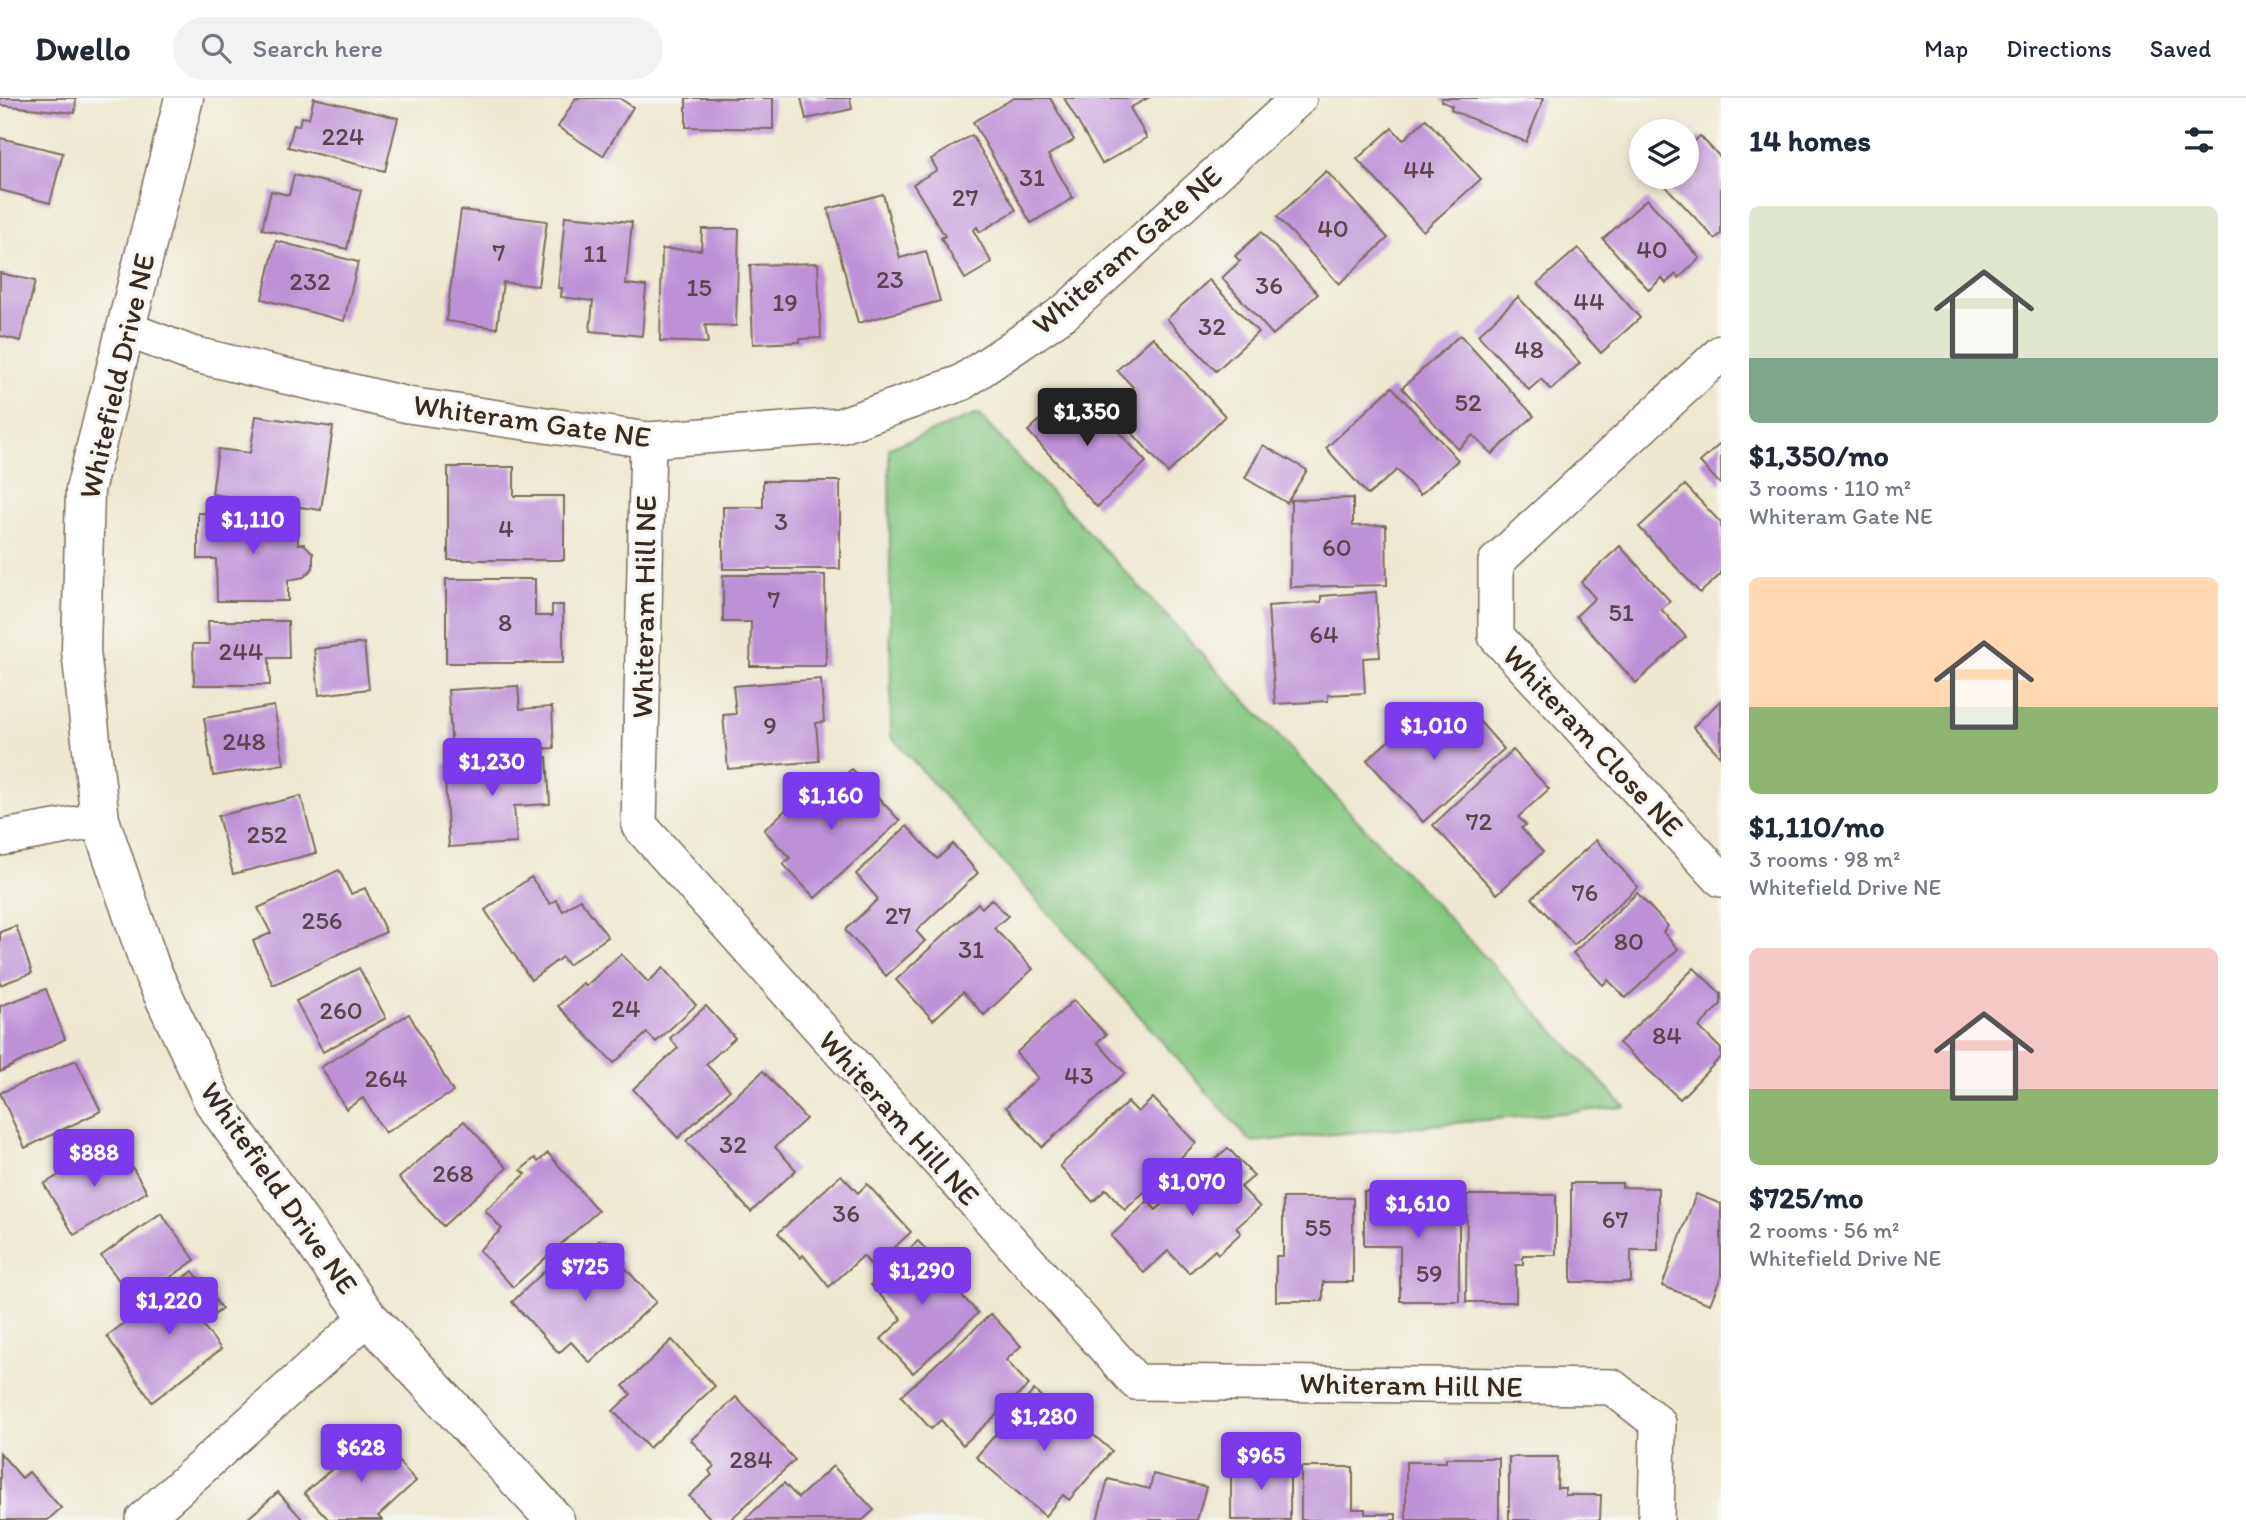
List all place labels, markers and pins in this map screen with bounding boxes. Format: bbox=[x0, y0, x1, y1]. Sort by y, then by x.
pin: $1,350 bbox=[1030, 388, 1144, 448]
pin: $1,110 bbox=[196, 496, 310, 556]
pin: $1,010 bbox=[1377, 702, 1491, 762]
pin: $1,230 bbox=[435, 738, 549, 798]
pin: $1,160 bbox=[774, 772, 888, 832]
pin: $888 bbox=[53, 1130, 135, 1189]
pin: $1,070 bbox=[1135, 1158, 1249, 1218]
pin: $1,610 bbox=[1361, 1180, 1475, 1240]
pin: $725 bbox=[544, 1244, 626, 1303]
pin: $1,290 bbox=[865, 1248, 979, 1307]
pin: $1,220 bbox=[112, 1278, 226, 1337]
pin: $1,280 bbox=[987, 1394, 1101, 1453]
pin: $628 bbox=[320, 1424, 402, 1484]
pin: $965 bbox=[1220, 1432, 1302, 1492]

